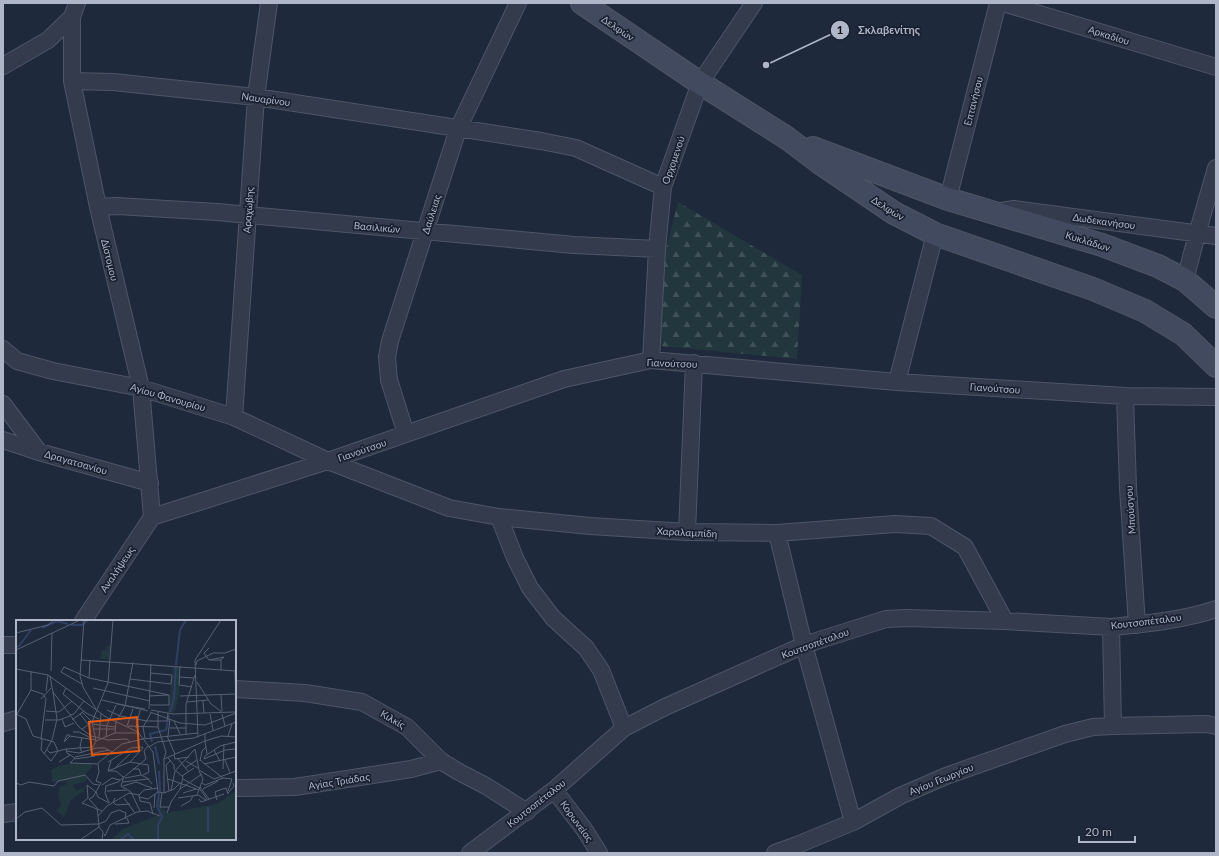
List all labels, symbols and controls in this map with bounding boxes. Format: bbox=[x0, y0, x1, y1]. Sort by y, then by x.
street label: Δελφών bbox=[599, 13, 637, 43]
callout: Σκλαβενίτης bbox=[830, 18, 928, 41]
text: 1 bbox=[837, 22, 844, 37]
text: Σκλαβενίτης bbox=[858, 23, 921, 36]
street label: Αρκαδίου bbox=[1087, 23, 1131, 47]
street label: Επτανήσου bbox=[961, 75, 985, 127]
street label: Ναυαρίνου bbox=[241, 90, 291, 108]
street label: Ορχομενού bbox=[659, 134, 687, 186]
street label: Αραχώβης bbox=[240, 186, 256, 234]
street label: Δαύλειας bbox=[419, 192, 443, 235]
street label: Δελφών bbox=[869, 193, 907, 223]
street label: Δωδεκανήσου bbox=[1072, 211, 1136, 231]
street label: Βασιλικών bbox=[353, 219, 401, 235]
street label: Κυκλάδων bbox=[1064, 228, 1112, 254]
street label: Δίστομου bbox=[99, 238, 121, 282]
street label: Γιανούτσου bbox=[646, 356, 698, 370]
street label: Αγίου Φανουρίου bbox=[129, 380, 207, 414]
street label: Γιανούτσου bbox=[969, 380, 1021, 396]
street label: Γιανούτσου bbox=[336, 436, 388, 464]
street label: Δραγατσανίου bbox=[43, 447, 109, 477]
street label: Μπούσγου bbox=[1122, 485, 1138, 535]
street label: Χαραλαμπίδη bbox=[656, 524, 718, 540]
street label: Αναλήψεως bbox=[97, 543, 137, 594]
street label: Κουτσοπέταλου bbox=[1110, 611, 1182, 631]
inset map bbox=[16, 620, 236, 840]
street label: Κουτσοπέταλου bbox=[780, 625, 850, 661]
street label: Κιλκίς bbox=[378, 707, 408, 731]
street label: Αγίου Γεωργίου bbox=[907, 761, 975, 797]
street label: Αγίας Τριάδας bbox=[307, 770, 371, 792]
street label: Κουτσοπέταλου bbox=[504, 776, 568, 830]
street label: Κορωνείας bbox=[558, 798, 596, 844]
scale bar bbox=[1079, 818, 1135, 844]
text: 20 m bbox=[1085, 824, 1112, 839]

